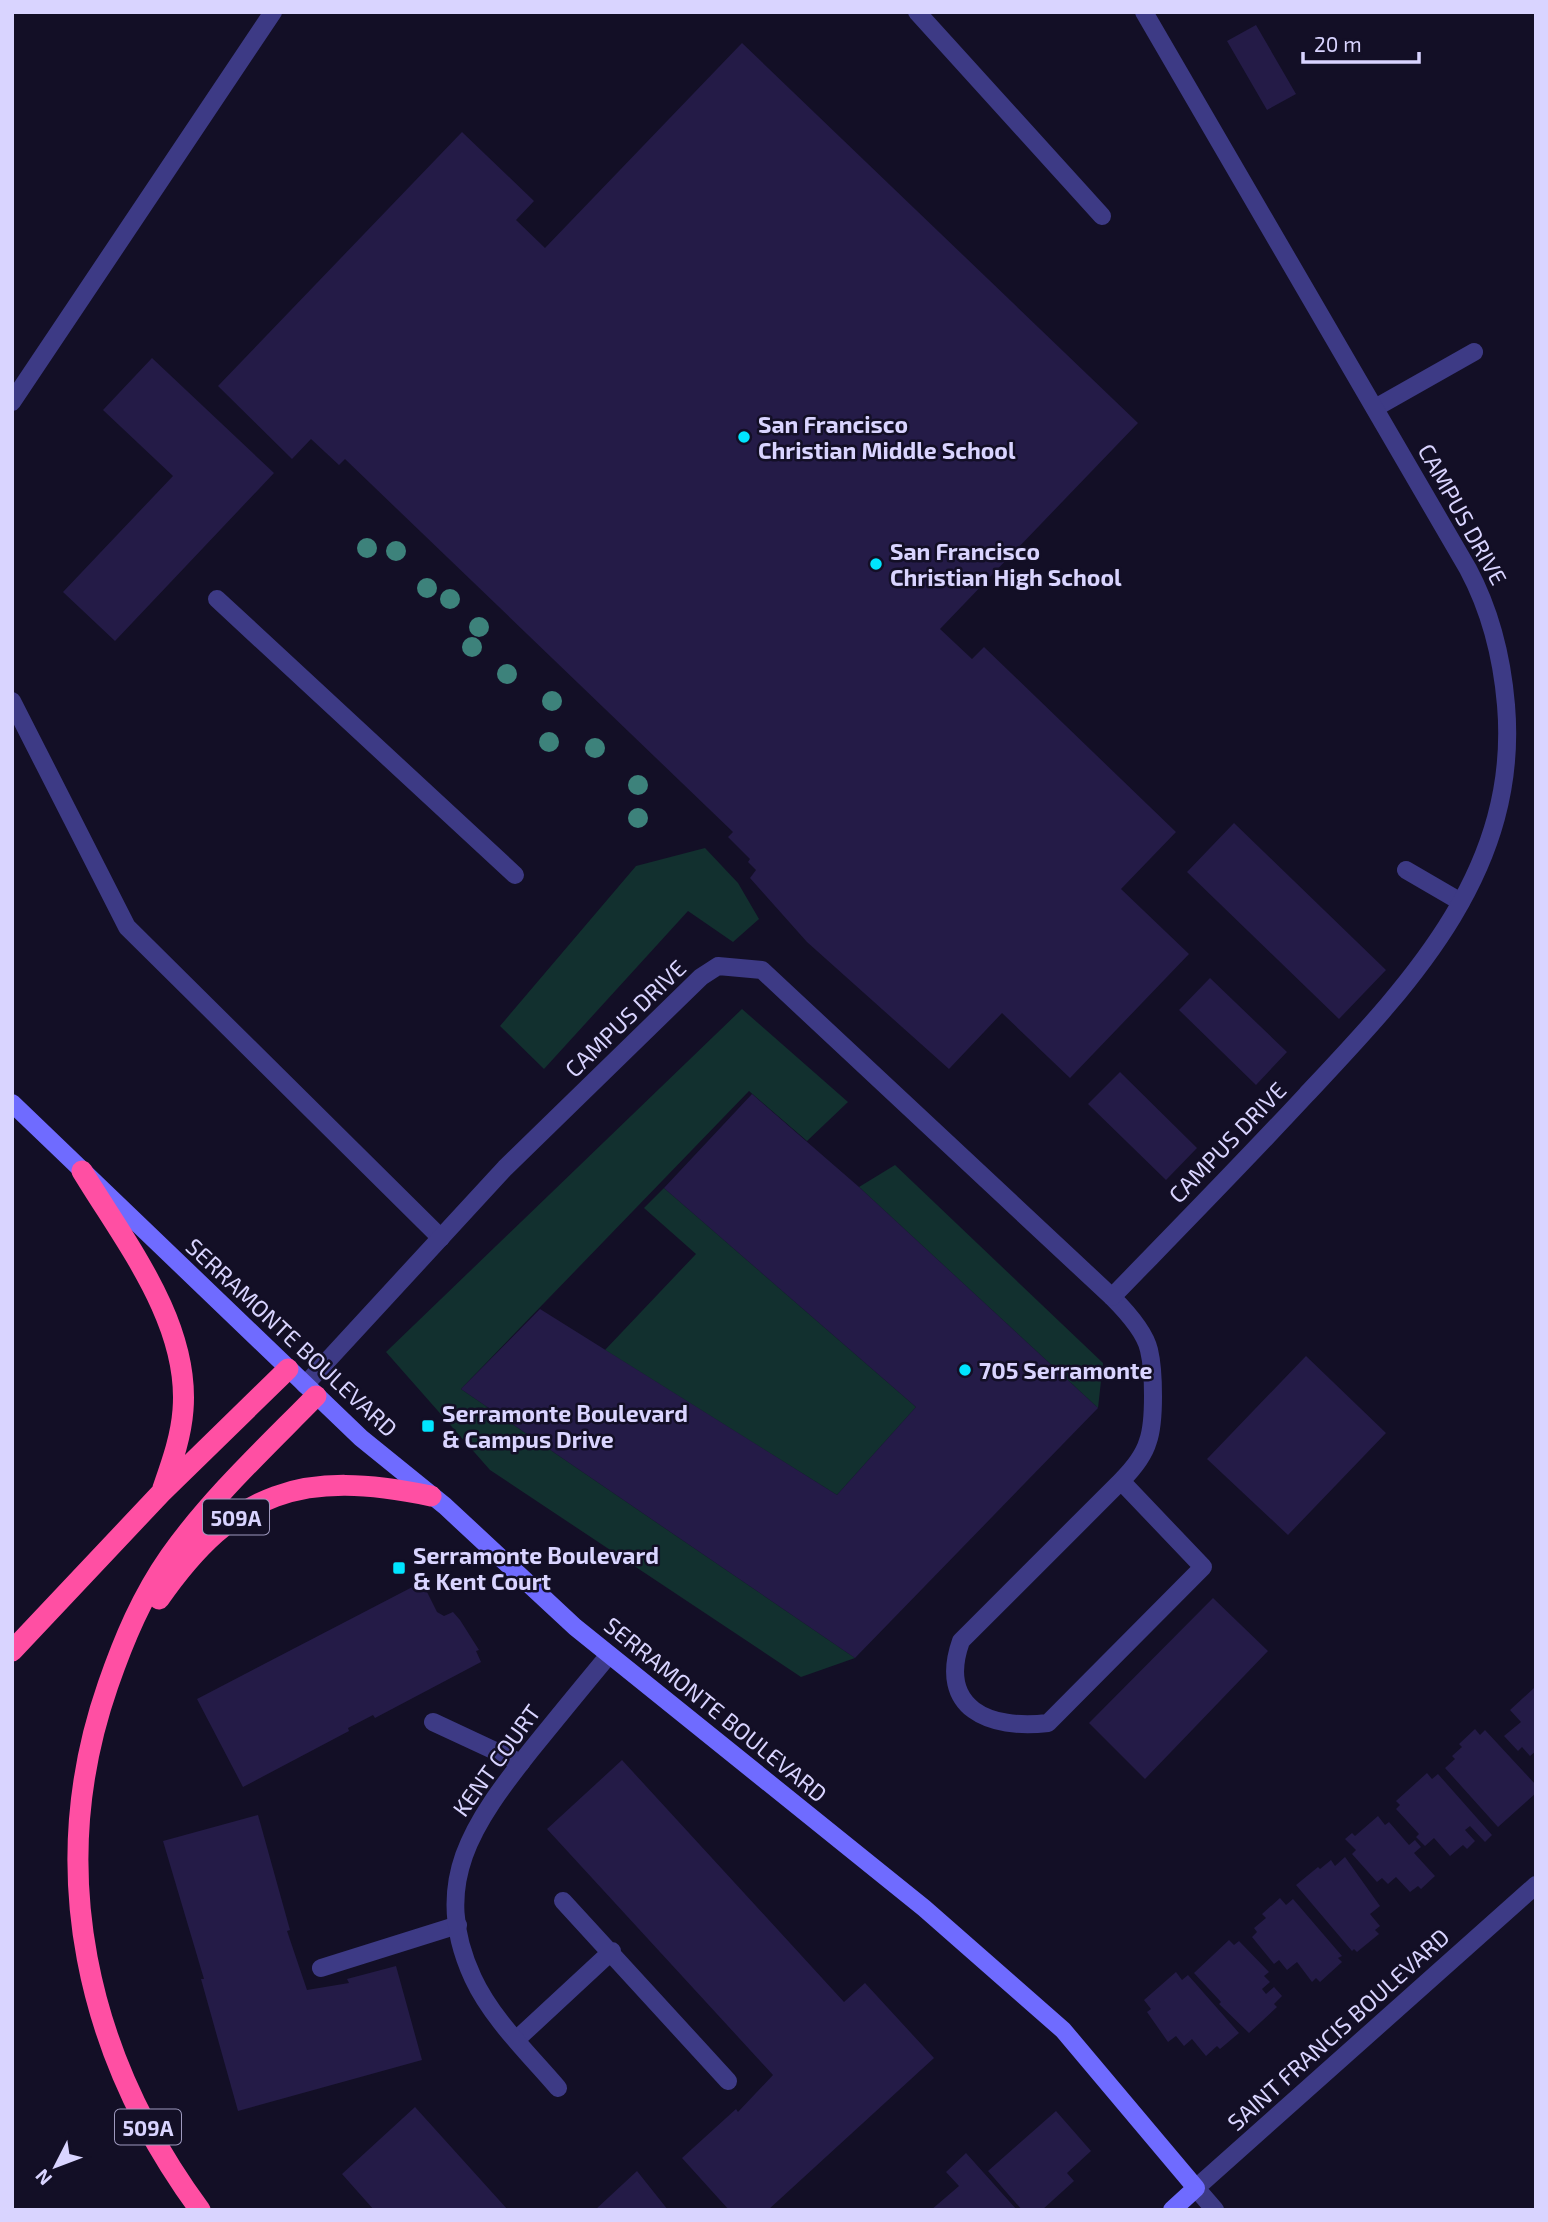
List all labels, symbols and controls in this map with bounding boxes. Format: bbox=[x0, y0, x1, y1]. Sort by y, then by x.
scale bar bbox=[1303, 21, 1418, 65]
text: 20 m bbox=[1314, 31, 1362, 56]
place label: San Francisco Christian Middle School bbox=[758, 410, 1016, 464]
marker: San Francisco Christian Middle School bbox=[736, 429, 752, 445]
street label: CAMPUS DRIVE bbox=[1413, 439, 1513, 589]
place label: San Francisco Christian High School bbox=[890, 537, 1122, 591]
marker: San Francisco Christian High School bbox=[868, 556, 884, 572]
street label: CAMPUS DRIVE bbox=[559, 953, 691, 1083]
street label: CAMPUS DRIVE bbox=[1162, 1076, 1292, 1208]
street label: SERRAMONTE BOULEVARD bbox=[181, 1232, 403, 1442]
place label: 705 Serramonte bbox=[979, 1356, 1153, 1384]
marker: 705 Serramonte bbox=[957, 1362, 973, 1378]
place label: Serramonte Boulevard & Campus Drive bbox=[442, 1399, 688, 1453]
marker: Serramonte Boulevard & Campus Drive bbox=[420, 1418, 436, 1434]
road number: 509A bbox=[203, 1500, 269, 1534]
place label: Serramonte Boulevard & Kent Court bbox=[413, 1541, 659, 1595]
marker: Serramonte Boulevard & Kent Court bbox=[391, 1560, 407, 1576]
street label: SERRAMONTE BOULEVARD bbox=[599, 1611, 833, 1807]
street label: KENT COURT bbox=[446, 1699, 546, 1821]
street label: SAINT FRANCIS BOULEVARD bbox=[1221, 1922, 1455, 2136]
road number: 509A bbox=[115, 2110, 181, 2144]
north arrow bbox=[21, 2131, 91, 2201]
text: N bbox=[30, 2165, 56, 2191]

